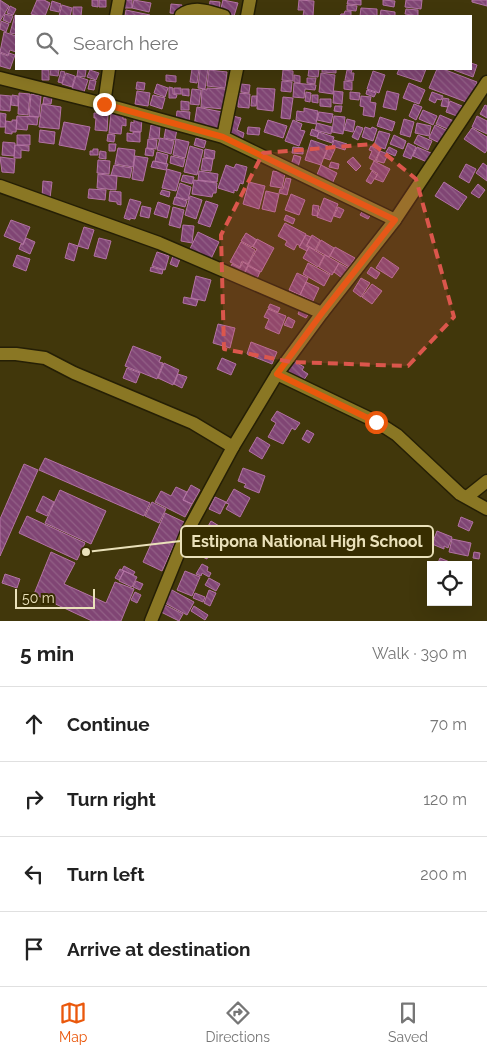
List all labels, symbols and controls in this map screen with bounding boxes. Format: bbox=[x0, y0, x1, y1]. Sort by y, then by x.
search box bbox=[15, 15, 472, 70]
icon: search bbox=[33, 29, 61, 57]
text: Search here bbox=[73, 32, 179, 54]
route end bbox=[93, 93, 116, 116]
route start bbox=[365, 411, 388, 434]
callout: Estipona National High School bbox=[181, 526, 433, 557]
text: Estipona National High School bbox=[191, 532, 424, 551]
map controls bbox=[427, 561, 472, 606]
button: locate bbox=[427, 561, 472, 606]
scale bar bbox=[15, 586, 95, 609]
text: 50 m bbox=[22, 590, 55, 606]
text: 5 min bbox=[20, 641, 74, 666]
text: Walk · 390 m bbox=[372, 644, 467, 663]
icon: ahead bbox=[20, 710, 48, 738]
text: Continue bbox=[67, 713, 150, 735]
text: 70 m bbox=[430, 715, 467, 734]
icon: right bbox=[20, 785, 48, 813]
text: Turn right bbox=[67, 788, 156, 810]
text: 120 m bbox=[423, 790, 467, 809]
icon: left bbox=[20, 860, 48, 888]
text: Turn left bbox=[67, 863, 144, 885]
text: 200 m bbox=[420, 865, 467, 884]
icon: arrive bbox=[20, 935, 48, 963]
text: Arrive at destination bbox=[67, 938, 251, 960]
tab: Map bbox=[59, 999, 87, 1045]
tab: Directions bbox=[205, 999, 270, 1045]
tab: Saved bbox=[388, 999, 428, 1045]

